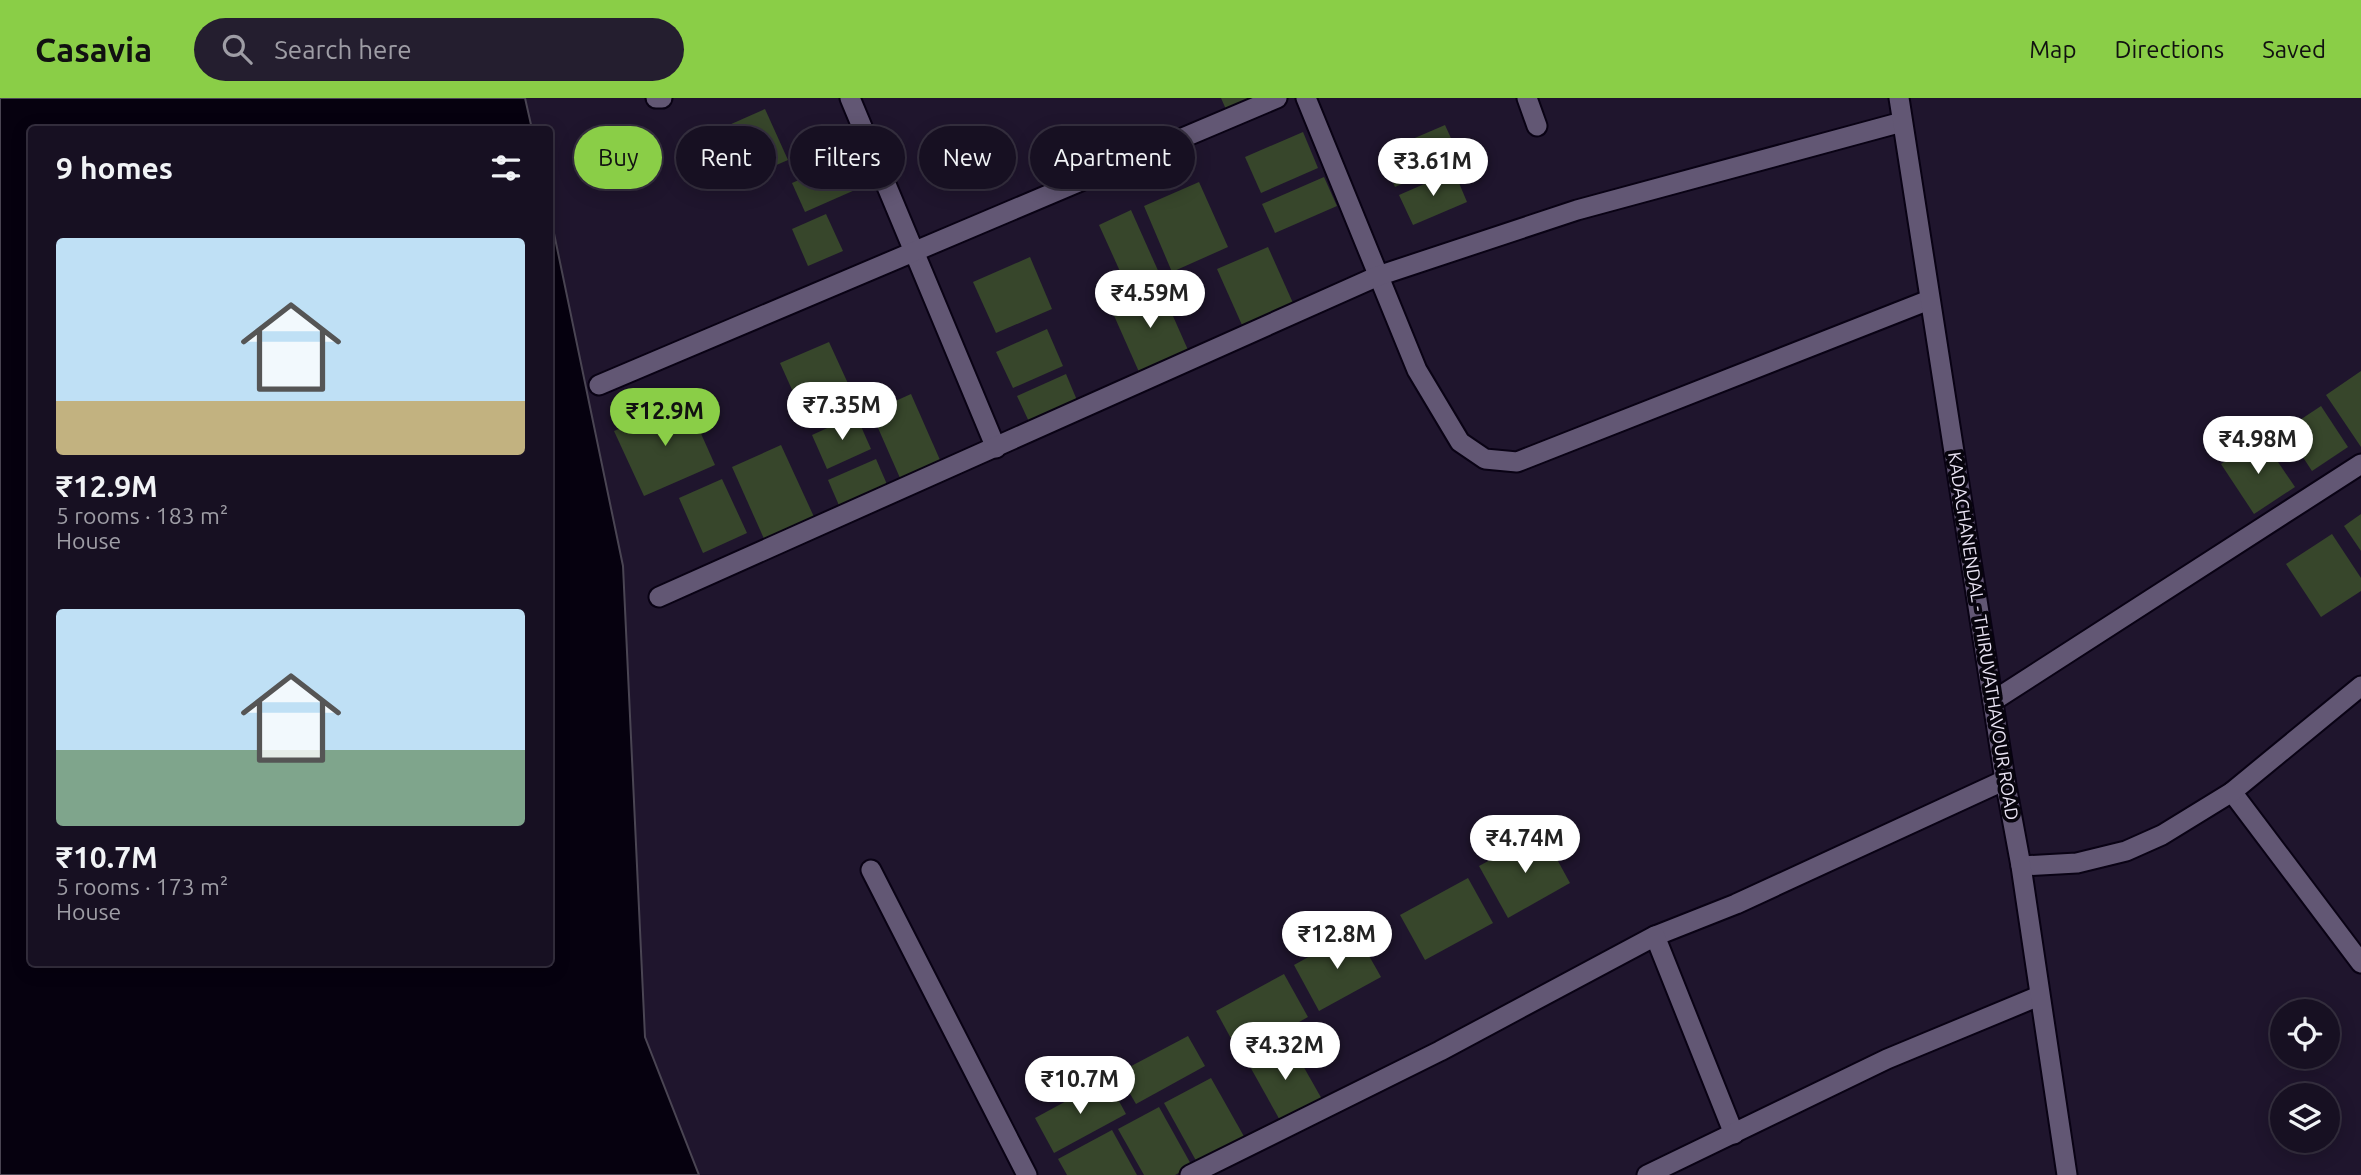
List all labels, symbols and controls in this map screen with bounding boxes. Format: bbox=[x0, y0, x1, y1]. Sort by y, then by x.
search box bbox=[194, 18, 684, 81]
icon: search bbox=[218, 30, 256, 68]
text: Casavia bbox=[35, 31, 152, 68]
text: Search here bbox=[274, 35, 412, 64]
text: Map bbox=[2029, 36, 2076, 63]
text: Directions bbox=[2114, 36, 2224, 63]
text: Saved bbox=[2262, 36, 2326, 63]
chip: Buy bbox=[574, 126, 662, 189]
chip: Rent bbox=[676, 126, 776, 189]
chip: Filters bbox=[790, 126, 905, 189]
chip: New bbox=[919, 126, 1016, 189]
chip: Apartment bbox=[1030, 126, 1195, 189]
pin: ₹3.61M bbox=[1376, 139, 1490, 198]
text: ₹3.61M bbox=[1394, 148, 1472, 173]
icon: filters bbox=[487, 149, 525, 187]
text: 9 homes bbox=[56, 151, 173, 185]
pin: ₹4.59M bbox=[1093, 271, 1207, 330]
text: ₹4.59M bbox=[1111, 280, 1189, 305]
icon: home bbox=[228, 284, 354, 410]
pin: ₹7.35M bbox=[785, 382, 899, 442]
pin: ₹12.9M bbox=[608, 388, 722, 448]
text: ₹7.35M bbox=[803, 392, 881, 417]
text: ₹12.9M bbox=[626, 398, 704, 423]
pin: ₹4.98M bbox=[2201, 416, 2315, 476]
text: ₹4.98M bbox=[2219, 426, 2297, 451]
street label: KADACHANENDAL - THIRUVATHAVOUR ROAD bbox=[1945, 450, 2023, 821]
text: ₹12.9M bbox=[56, 469, 158, 503]
text: 5 rooms · 183 m² bbox=[56, 503, 228, 528]
text: House bbox=[56, 528, 121, 553]
icon: home bbox=[228, 655, 354, 781]
pin: ₹4.74M bbox=[1468, 816, 1582, 875]
text: ₹4.74M bbox=[1486, 825, 1564, 850]
text: ₹10.7M bbox=[56, 840, 158, 874]
text: 5 rooms · 173 m² bbox=[56, 874, 228, 899]
text: House bbox=[56, 899, 121, 924]
pin: ₹12.8M bbox=[1280, 912, 1394, 971]
text: ₹12.8M bbox=[1298, 921, 1376, 946]
map controls bbox=[2270, 999, 2340, 1153]
button: locate bbox=[2270, 999, 2340, 1069]
pin: ₹4.32M bbox=[1228, 1023, 1342, 1082]
text: ₹4.32M bbox=[1246, 1032, 1324, 1057]
pin: ₹10.7M bbox=[1023, 1056, 1137, 1116]
text: ₹10.7M bbox=[1041, 1066, 1119, 1091]
button: layers bbox=[2270, 1083, 2340, 1153]

